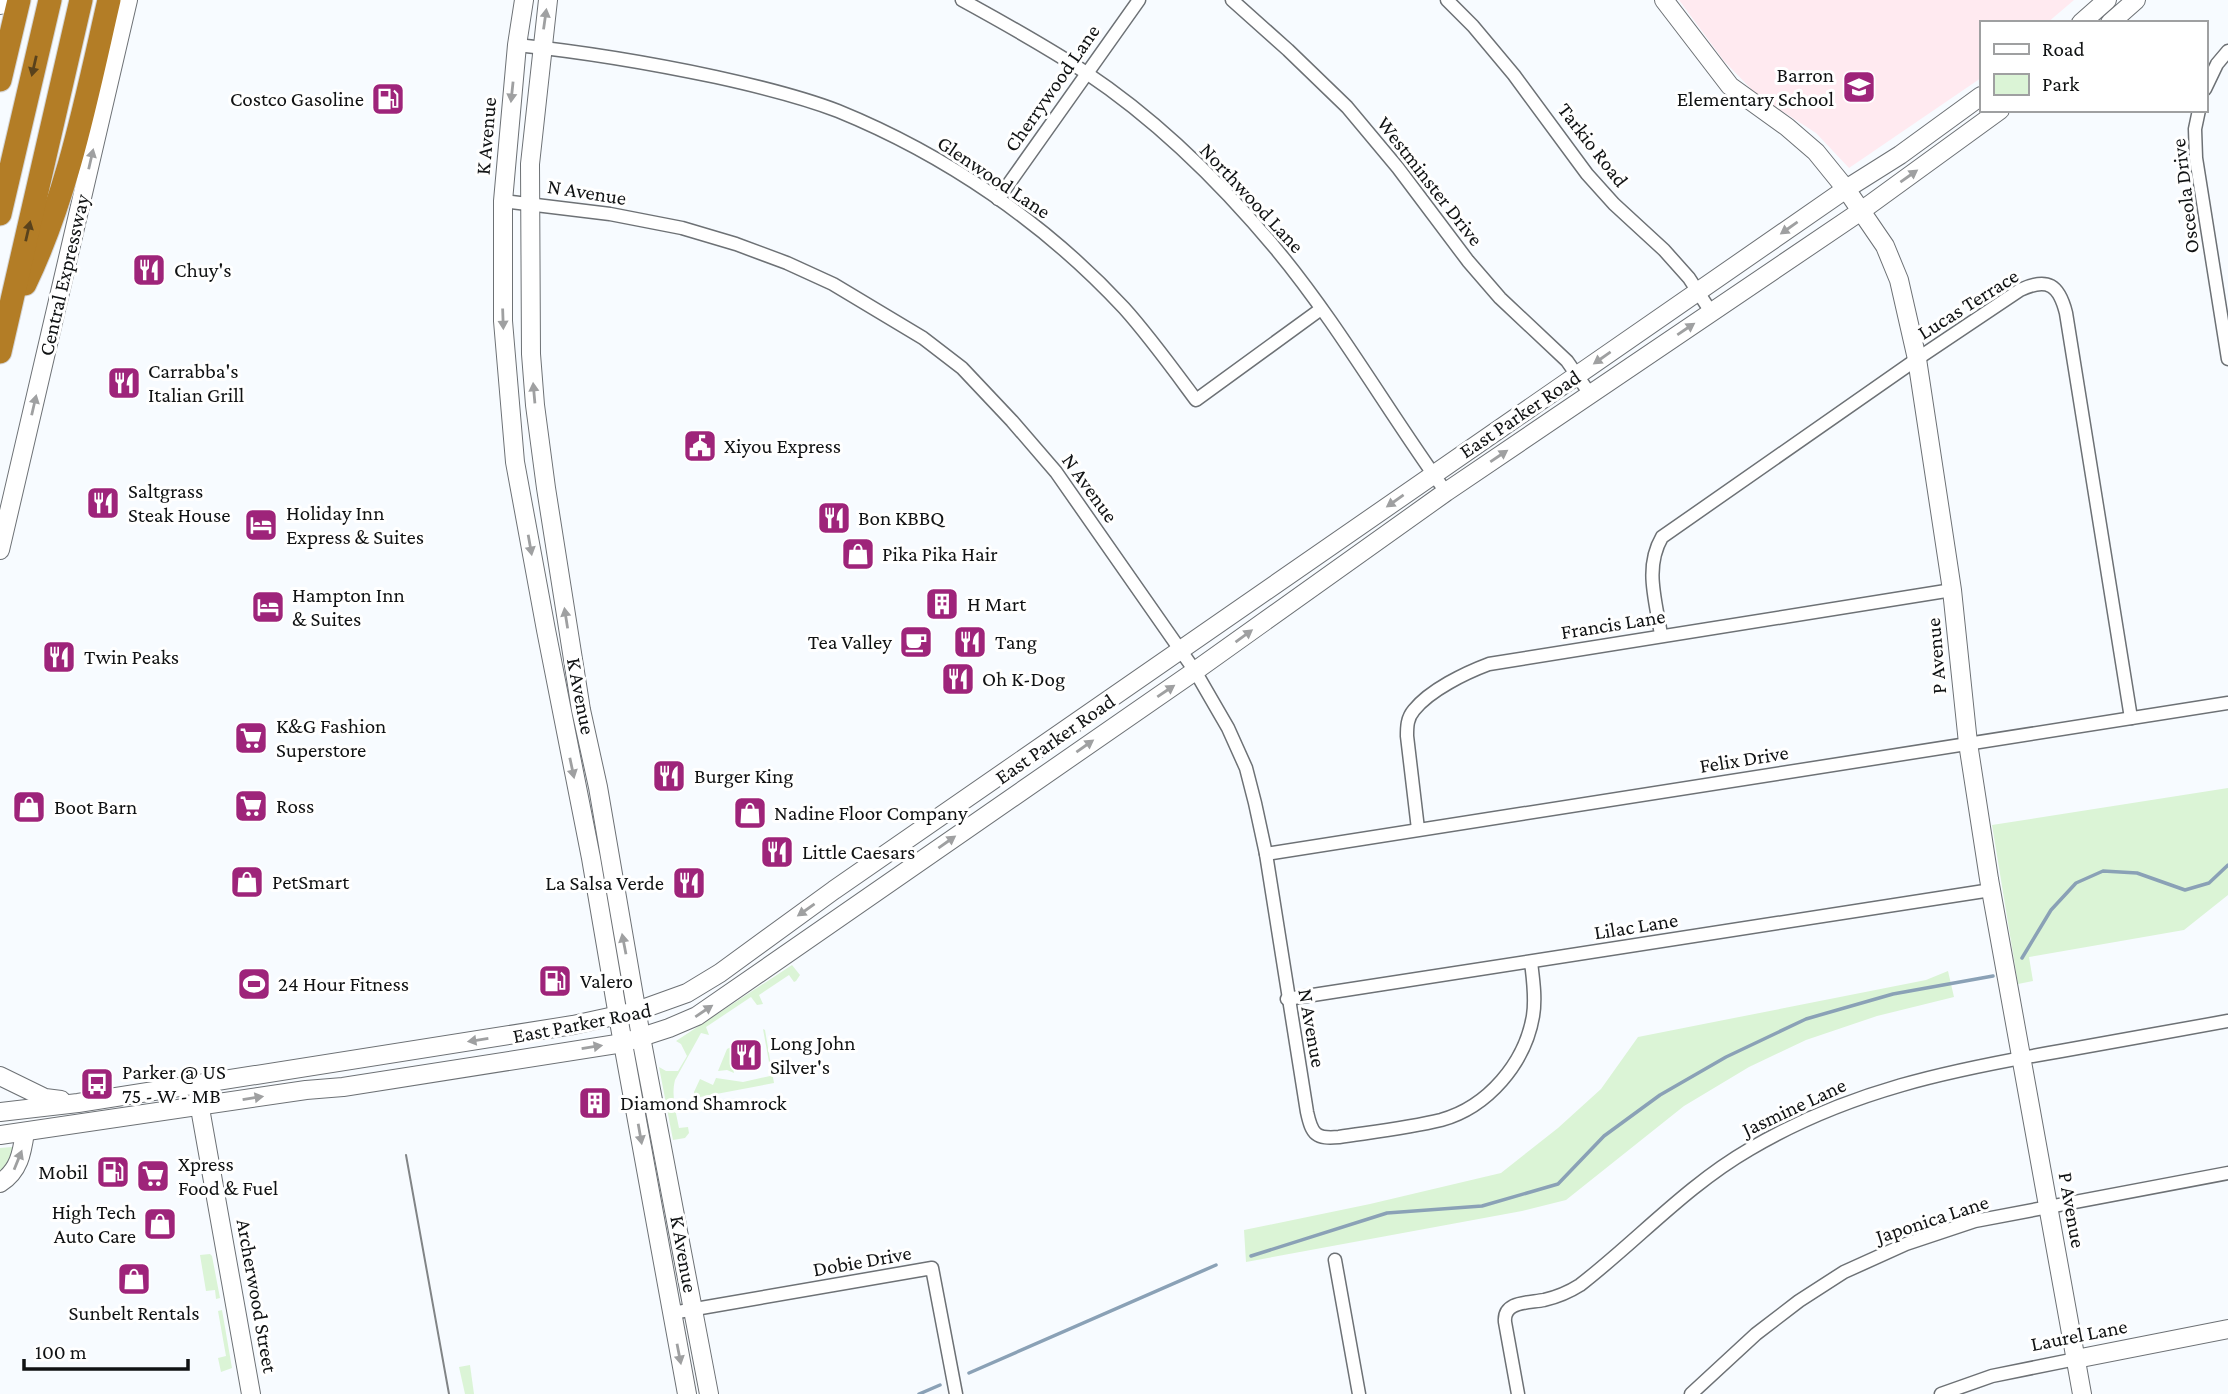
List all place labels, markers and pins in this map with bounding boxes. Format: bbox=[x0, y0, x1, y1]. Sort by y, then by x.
place label: Barron Elementary School bbox=[1677, 63, 1834, 111]
school or university icon: Barron Elementary School bbox=[1840, 68, 1878, 106]
fuel station icon: Costco Gasoline bbox=[369, 80, 407, 118]
place label: Costco Gasoline bbox=[230, 87, 364, 111]
restaurant icon: Chuy's bbox=[130, 251, 168, 289]
place label: Chuy's bbox=[174, 258, 232, 282]
place label: Carrabba's Italian Grill bbox=[148, 359, 244, 407]
restaurant icon: Carrabba's Italian Grill bbox=[105, 364, 143, 402]
public building icon: Xiyou Express bbox=[681, 427, 719, 465]
place label: Xiyou Express bbox=[724, 434, 841, 458]
place label: Saltgrass Steak House bbox=[128, 479, 230, 527]
restaurant icon: Saltgrass Steak House bbox=[84, 484, 122, 522]
restaurant icon: Bon KBBQ bbox=[815, 499, 853, 537]
place label: Holiday Inn Express & Suites bbox=[286, 501, 424, 549]
hotel icon: Holiday Inn Express & Suites bbox=[242, 506, 280, 544]
place label: Bon KBBQ bbox=[858, 506, 945, 530]
shop icon: Pika Pika Hair bbox=[839, 535, 877, 573]
place label: Pika Pika Hair bbox=[882, 542, 998, 566]
place label: Hampton Inn & Suites bbox=[292, 583, 405, 631]
building icon: H Mart bbox=[923, 585, 961, 623]
hotel icon: Hampton Inn & Suites bbox=[249, 588, 287, 626]
place label: H Mart bbox=[967, 592, 1027, 616]
cafe icon: Tea Valley bbox=[897, 623, 935, 661]
restaurant icon: Tang bbox=[951, 623, 989, 661]
place label: Tea Valley bbox=[808, 630, 892, 654]
place label: Tang bbox=[995, 630, 1037, 654]
restaurant icon: Twin Peaks bbox=[40, 638, 78, 676]
place label: Twin Peaks bbox=[84, 645, 179, 669]
restaurant icon: Oh K-Dog bbox=[939, 660, 977, 698]
place label: Oh K-Dog bbox=[982, 667, 1065, 691]
place label: K&G Fashion Superstore bbox=[276, 714, 386, 762]
supermarket icon: K&G Fashion Superstore bbox=[232, 719, 270, 757]
restaurant icon: Burger King bbox=[650, 757, 688, 795]
place label: Burger King bbox=[694, 764, 793, 788]
supermarket icon: Ross bbox=[232, 787, 270, 825]
shop icon: Boot Barn bbox=[10, 788, 48, 826]
place label: Ross bbox=[276, 794, 314, 818]
shop icon: Nadine Floor Company bbox=[731, 794, 769, 832]
place label: Boot Barn bbox=[54, 795, 137, 819]
place label: Nadine Floor Company bbox=[774, 801, 968, 825]
restaurant icon: Little Caesars bbox=[758, 833, 796, 871]
place label: Little Caesars bbox=[802, 840, 915, 864]
shop icon: PetSmart bbox=[228, 863, 266, 901]
restaurant icon: La Salsa Verde bbox=[670, 864, 708, 902]
place label: PetSmart bbox=[272, 870, 350, 894]
place label: La Salsa Verde bbox=[545, 871, 664, 895]
fuel station icon: Valero bbox=[536, 962, 574, 1000]
sports icon: 24 Hour Fitness bbox=[235, 965, 273, 1003]
place label: Valero bbox=[580, 969, 633, 993]
place label: 24 Hour Fitness bbox=[278, 972, 409, 996]
place label: Long John Silver's bbox=[770, 1031, 855, 1079]
restaurant icon: Long John Silver's bbox=[727, 1036, 765, 1074]
place label: Parker @ US 75 - W - MB bbox=[122, 1060, 226, 1108]
bus stop icon: Parker @ US 75 - W - MB bbox=[78, 1065, 116, 1103]
building icon: Diamond Shamrock bbox=[576, 1084, 614, 1122]
place label: Diamond Shamrock bbox=[620, 1091, 787, 1115]
place label: Xpress Food & Fuel bbox=[178, 1152, 278, 1200]
fuel station icon: Mobil bbox=[94, 1153, 132, 1191]
supermarket icon: Xpress Food & Fuel bbox=[134, 1157, 172, 1195]
place label: Mobil bbox=[38, 1160, 88, 1184]
place label: High Tech Auto Care bbox=[52, 1200, 136, 1248]
shop icon: High Tech Auto Care bbox=[141, 1205, 179, 1243]
shop icon: Sunbelt Rentals bbox=[115, 1260, 153, 1298]
place label: Sunbelt Rentals bbox=[69, 1301, 199, 1325]

